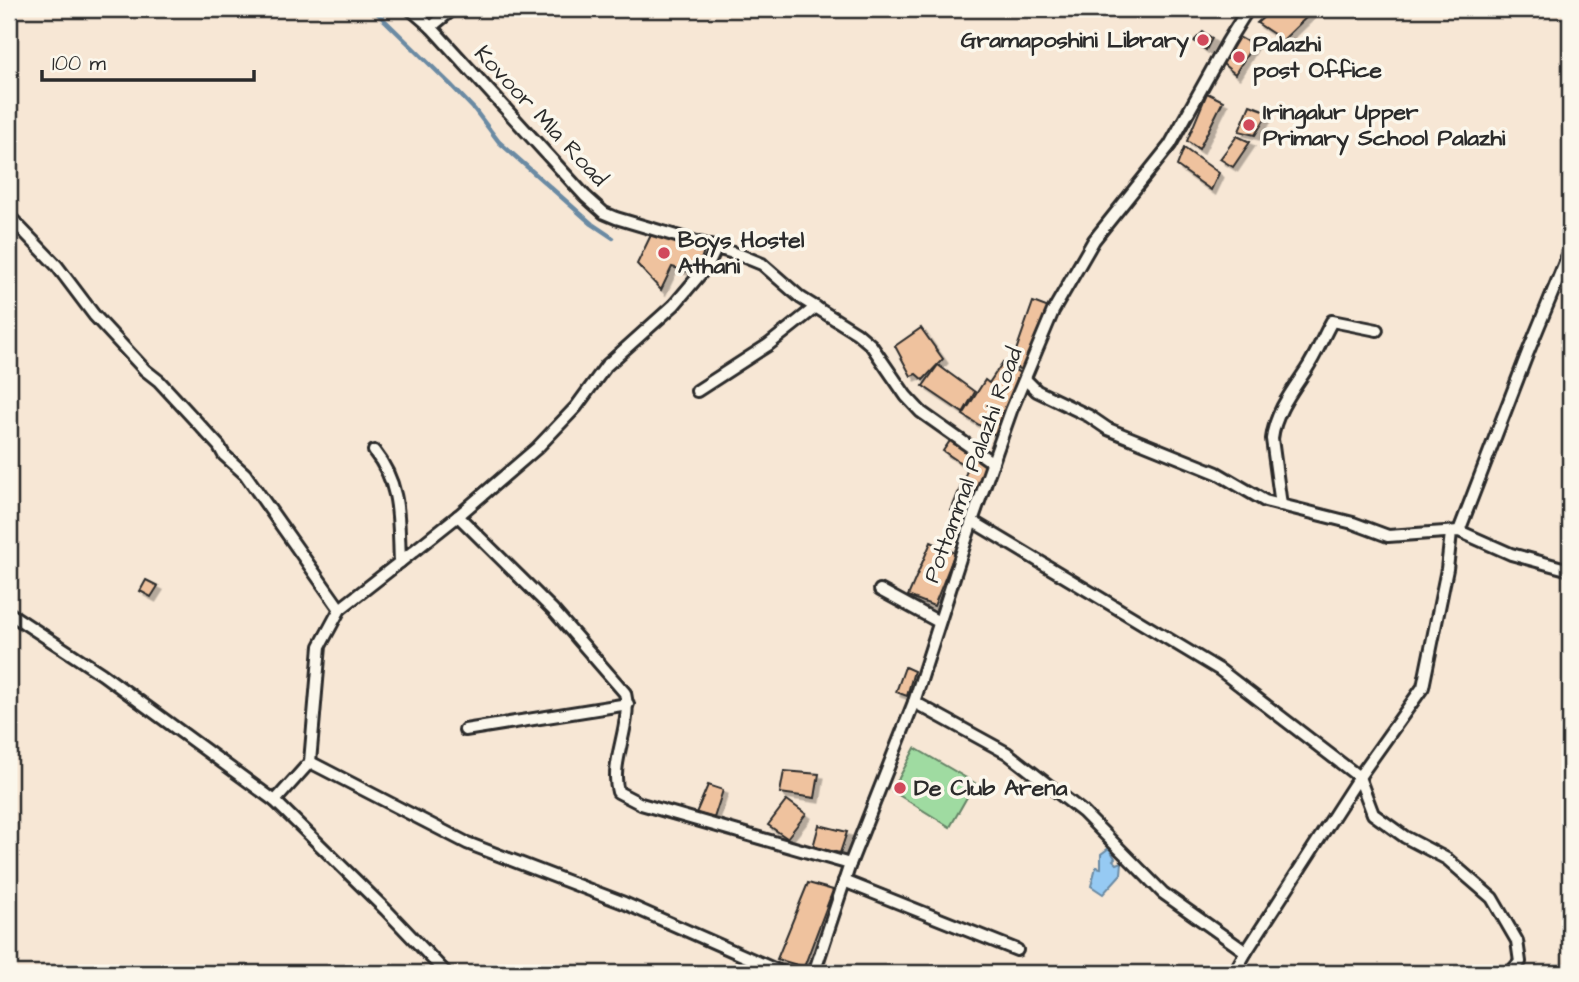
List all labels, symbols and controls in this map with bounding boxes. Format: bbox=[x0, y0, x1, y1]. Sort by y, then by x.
place label: Gramaposhini Library bbox=[961, 24, 1189, 58]
place label: Palazhi post Office bbox=[1253, 28, 1383, 86]
marker: Gramaposhini Library bbox=[1195, 32, 1211, 48]
scale bar bbox=[42, 38, 254, 82]
street label: Kovoor Mla Road bbox=[467, 38, 615, 194]
text: 100 m bbox=[52, 49, 107, 78]
marker: Palazhi post Office bbox=[1231, 49, 1247, 65]
place label: Iringalur Upper Primary School Palazhi bbox=[1263, 96, 1506, 156]
marker: Iringalur Upper Primary School Palazhi bbox=[1241, 117, 1257, 133]
place label: Boys Hostel Athani bbox=[678, 224, 805, 282]
marker: Boys Hostel Athani bbox=[656, 245, 672, 261]
street label: Pottammal Palazhi Road bbox=[916, 343, 1031, 587]
place label: De Club Arena bbox=[914, 772, 1068, 804]
marker: De Club Arena bbox=[892, 780, 908, 796]

